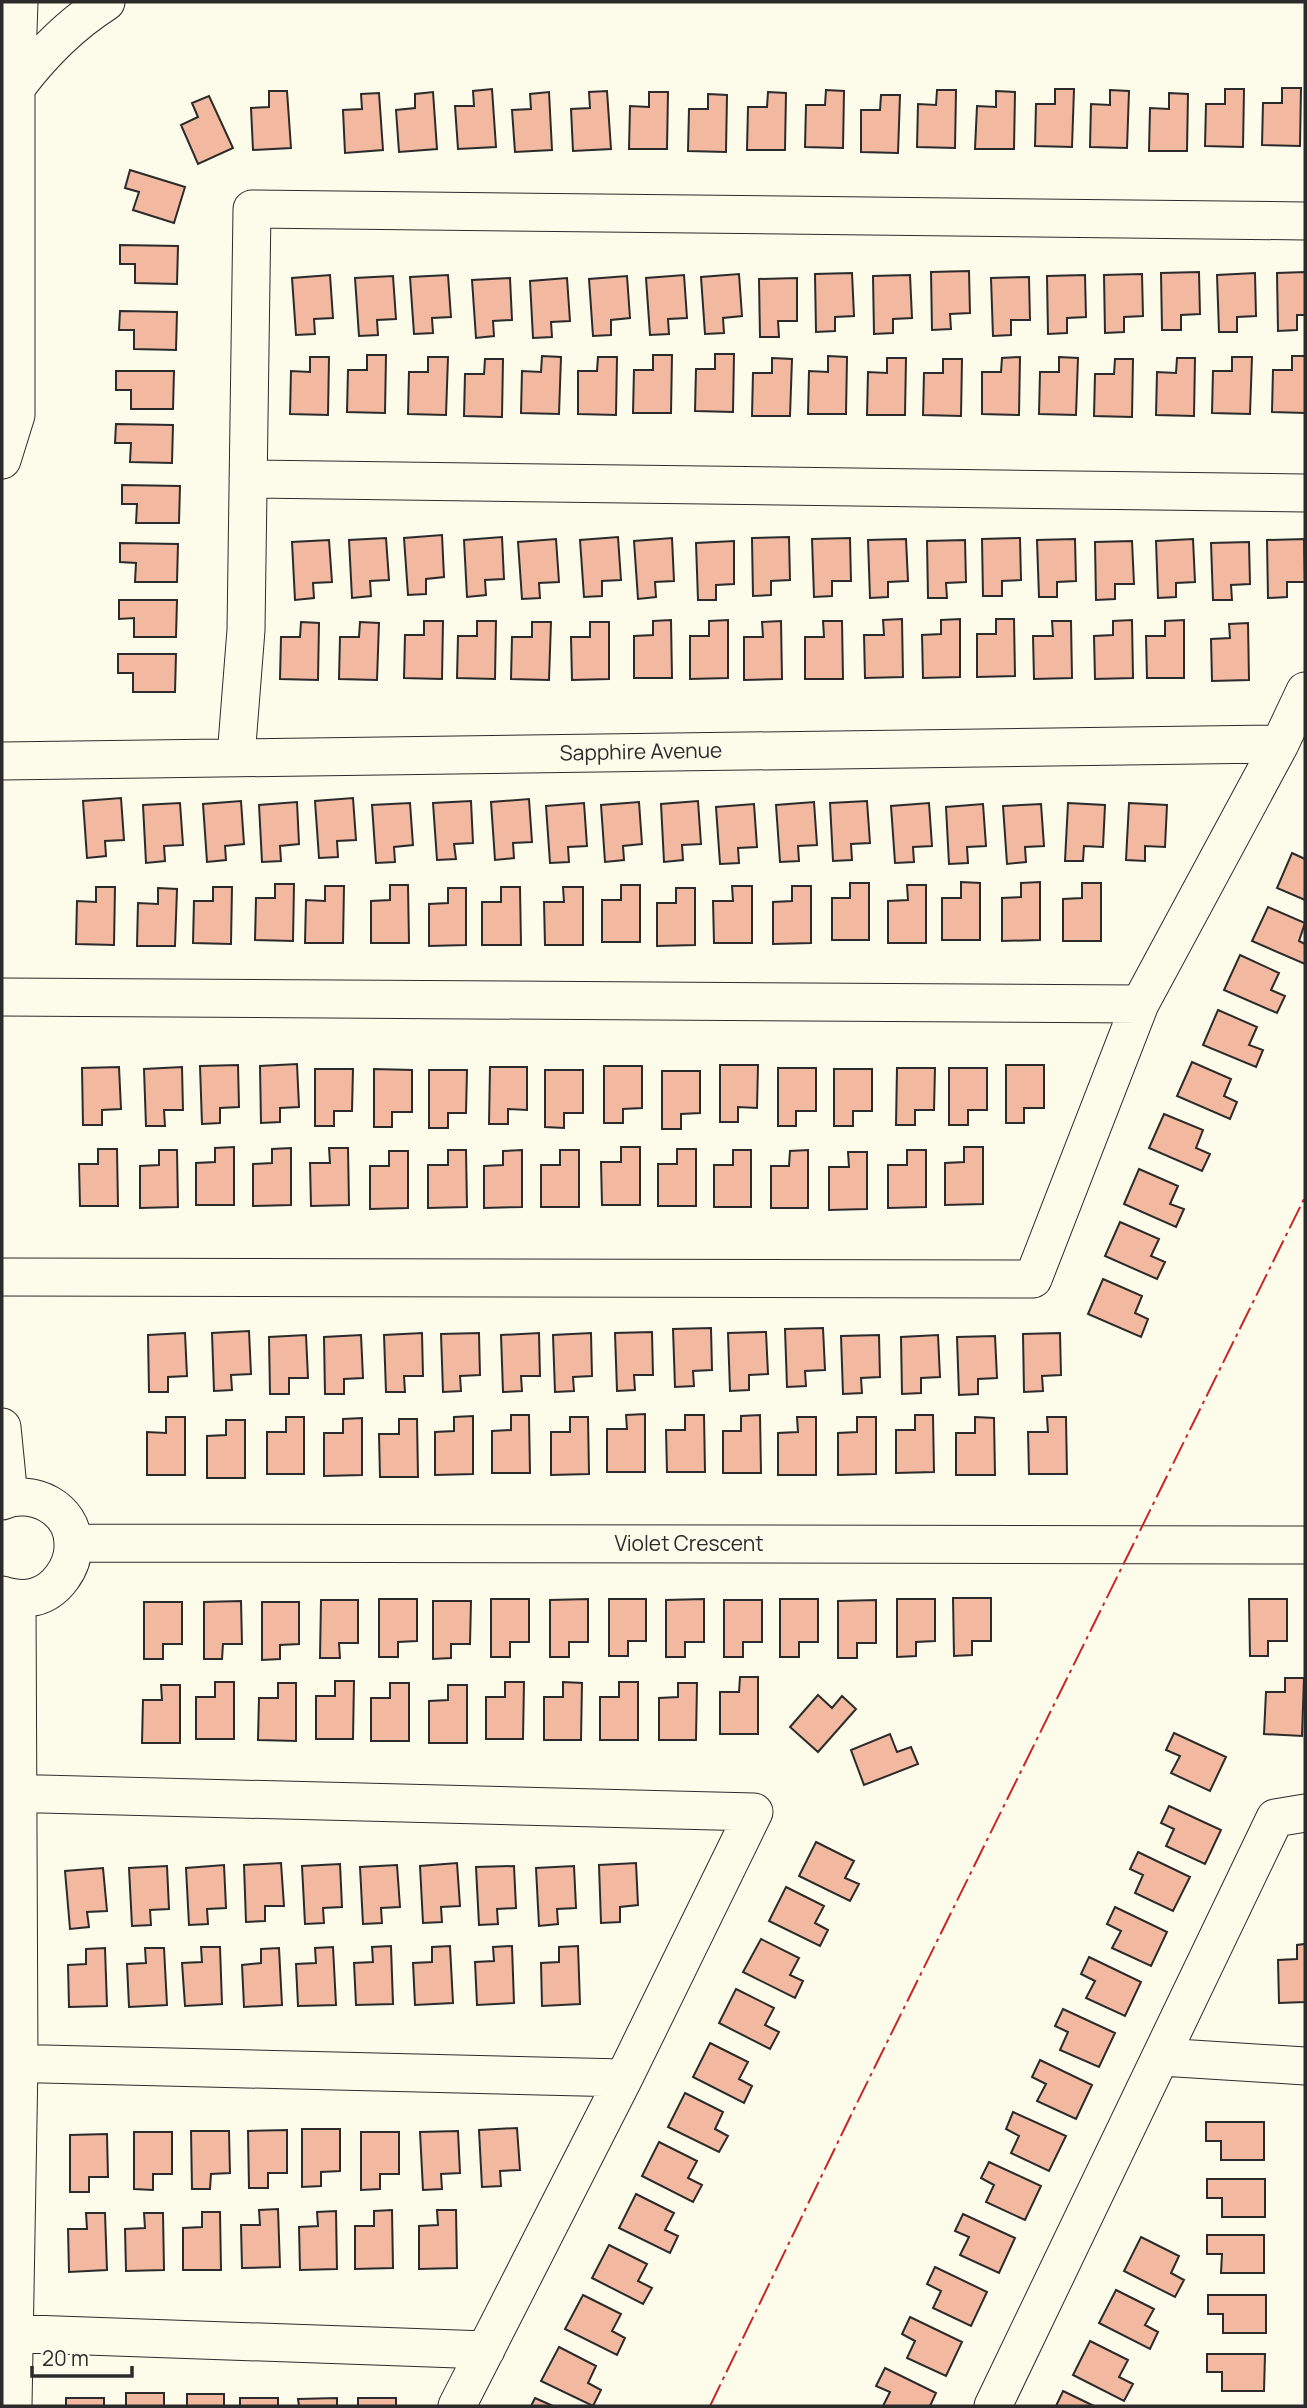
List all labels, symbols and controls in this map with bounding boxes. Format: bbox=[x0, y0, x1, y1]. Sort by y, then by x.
street label: Sapphire Avenue bbox=[559, 736, 723, 766]
street label: Violet Crescent bbox=[614, 1529, 764, 1557]
scale bar bbox=[32, 2334, 131, 2378]
text: 20 m bbox=[42, 2344, 89, 2372]

